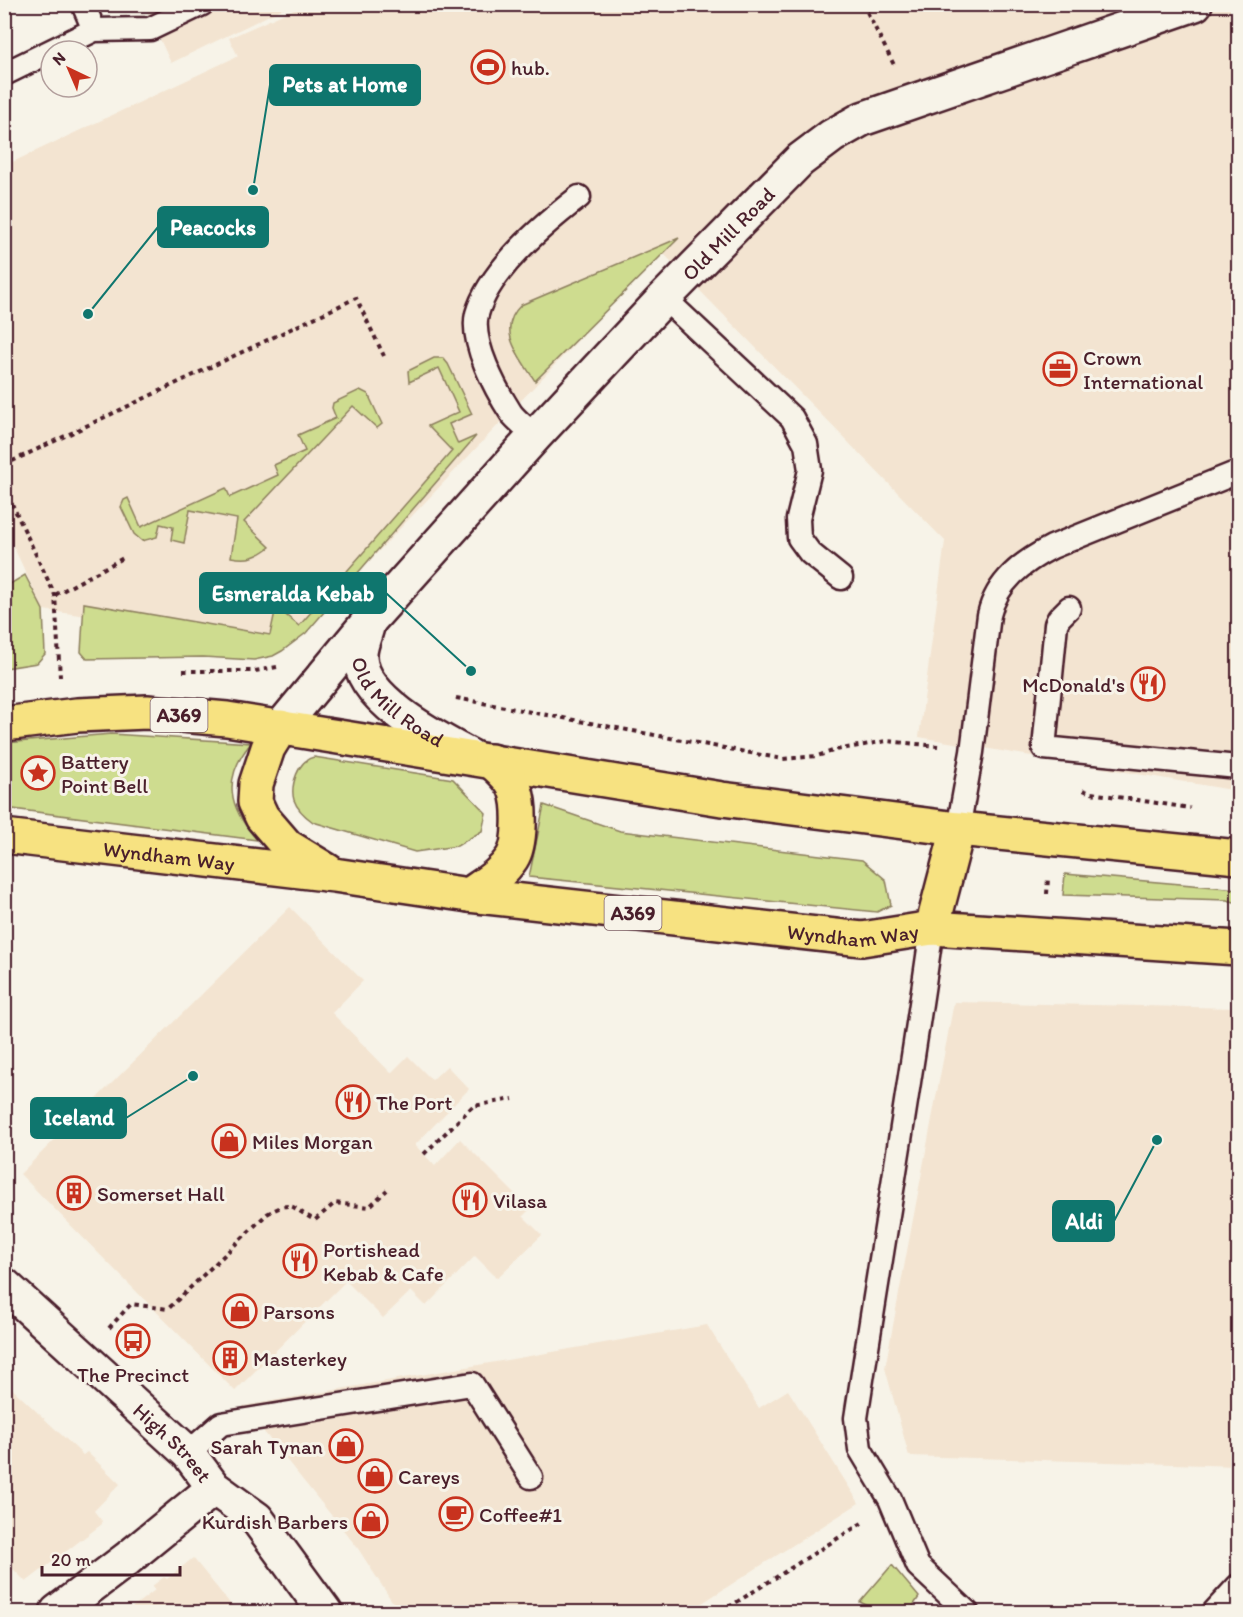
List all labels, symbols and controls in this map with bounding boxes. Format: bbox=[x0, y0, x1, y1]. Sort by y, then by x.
north arrow bbox=[39, 39, 99, 99]
text: N bbox=[48, 48, 69, 69]
sports icon: hub. bbox=[470, 49, 506, 85]
place label: hub. bbox=[511, 55, 550, 80]
callout: Pets at Home bbox=[270, 65, 420, 105]
text: Pets at Home bbox=[283, 71, 407, 98]
street label: Old Mill Road bbox=[676, 181, 779, 285]
callout: Peacocks bbox=[158, 207, 268, 247]
text: Peacocks bbox=[170, 214, 256, 241]
place label: Crown International bbox=[1083, 345, 1203, 394]
office icon: Crown International bbox=[1042, 351, 1078, 387]
callout: Esmeralda Kebab bbox=[200, 573, 386, 613]
text: Esmeralda Kebab bbox=[212, 580, 374, 607]
street label: Old Mill Road bbox=[347, 654, 449, 752]
restaurant icon: McDonald's bbox=[1130, 666, 1166, 702]
place label: McDonald's bbox=[1022, 672, 1125, 697]
road number: A369 bbox=[150, 698, 207, 732]
place label: Battery Point Bell bbox=[61, 749, 148, 798]
place icon: Battery Point Bell bbox=[20, 755, 56, 791]
street label: Wyndham Way bbox=[102, 835, 236, 876]
road number: A369 bbox=[604, 896, 662, 930]
street label: Wyndham Way bbox=[786, 918, 920, 952]
restaurant icon: The Port bbox=[335, 1084, 371, 1120]
place label: The Port bbox=[376, 1090, 452, 1115]
callout: Iceland bbox=[31, 1098, 126, 1138]
text: Iceland bbox=[44, 1104, 115, 1131]
shop icon: Miles Morgan bbox=[211, 1123, 247, 1159]
place label: Miles Morgan bbox=[252, 1129, 373, 1154]
building icon: Somerset Hall bbox=[56, 1175, 92, 1211]
place label: Somerset Hall bbox=[97, 1181, 225, 1206]
restaurant icon: Vilasa bbox=[452, 1182, 488, 1218]
place label: Vilasa bbox=[493, 1188, 547, 1213]
callout: Aldi bbox=[1053, 1201, 1114, 1241]
text: Aldi bbox=[1064, 1208, 1103, 1235]
place label: Portishead Kebab & Cafe bbox=[323, 1237, 444, 1286]
restaurant icon: Portishead Kebab & Cafe bbox=[282, 1243, 318, 1279]
shop icon: Parsons bbox=[222, 1293, 258, 1329]
place label: Parsons bbox=[263, 1299, 335, 1324]
bus stop icon: The Precinct bbox=[115, 1323, 151, 1359]
building icon: Masterkey bbox=[212, 1340, 248, 1376]
place label: Masterkey bbox=[253, 1346, 347, 1371]
place label: The Precinct bbox=[77, 1362, 189, 1387]
street label: High Street bbox=[128, 1397, 218, 1487]
shop icon: Sarah Tynan bbox=[328, 1428, 364, 1464]
place label: Sarah Tynan bbox=[210, 1434, 323, 1459]
shop icon: Careys bbox=[357, 1458, 393, 1494]
place label: Careys bbox=[398, 1464, 460, 1489]
cafe icon: Coffee#1 bbox=[438, 1496, 474, 1532]
place label: Coffee#1 bbox=[479, 1502, 562, 1527]
shop icon: Kurdish Barbers bbox=[353, 1503, 389, 1539]
place label: Kurdish Barbers bbox=[202, 1509, 348, 1534]
scale bar bbox=[42, 1539, 180, 1577]
text: 20 m bbox=[51, 1549, 91, 1571]

